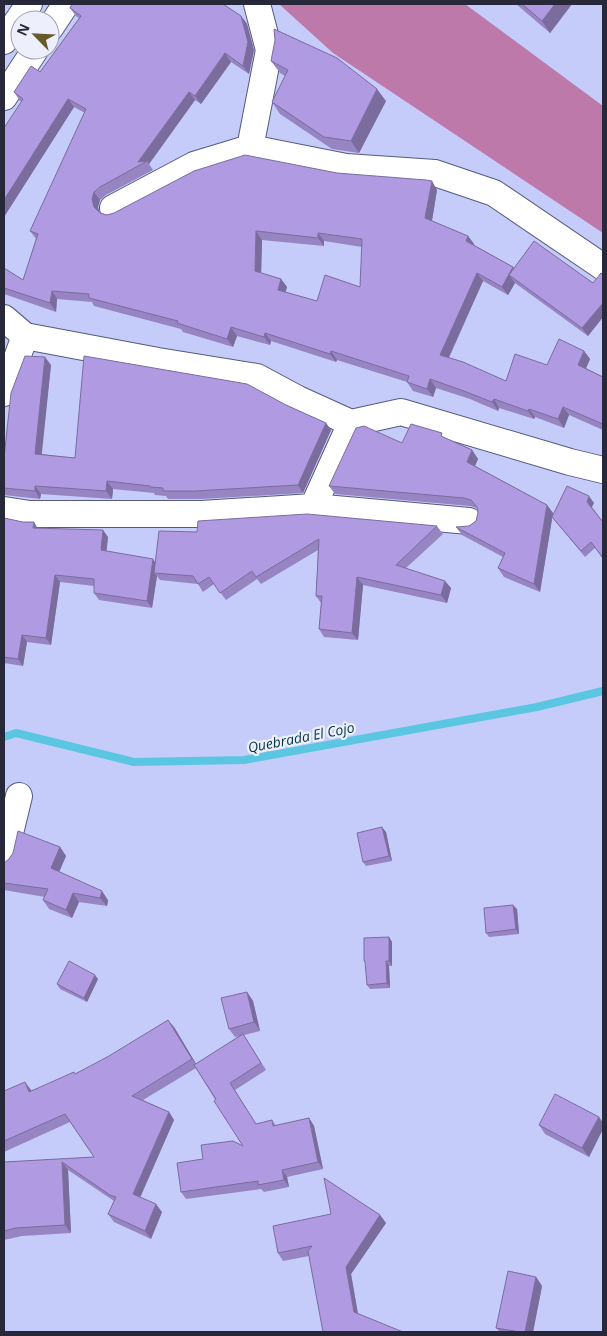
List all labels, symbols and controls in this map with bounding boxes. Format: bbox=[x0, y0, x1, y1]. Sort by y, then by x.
north arrow bbox=[10, 10, 60, 60]
text: N bbox=[12, 20, 34, 39]
water label: Quebrada El Cojo bbox=[246, 717, 356, 757]

